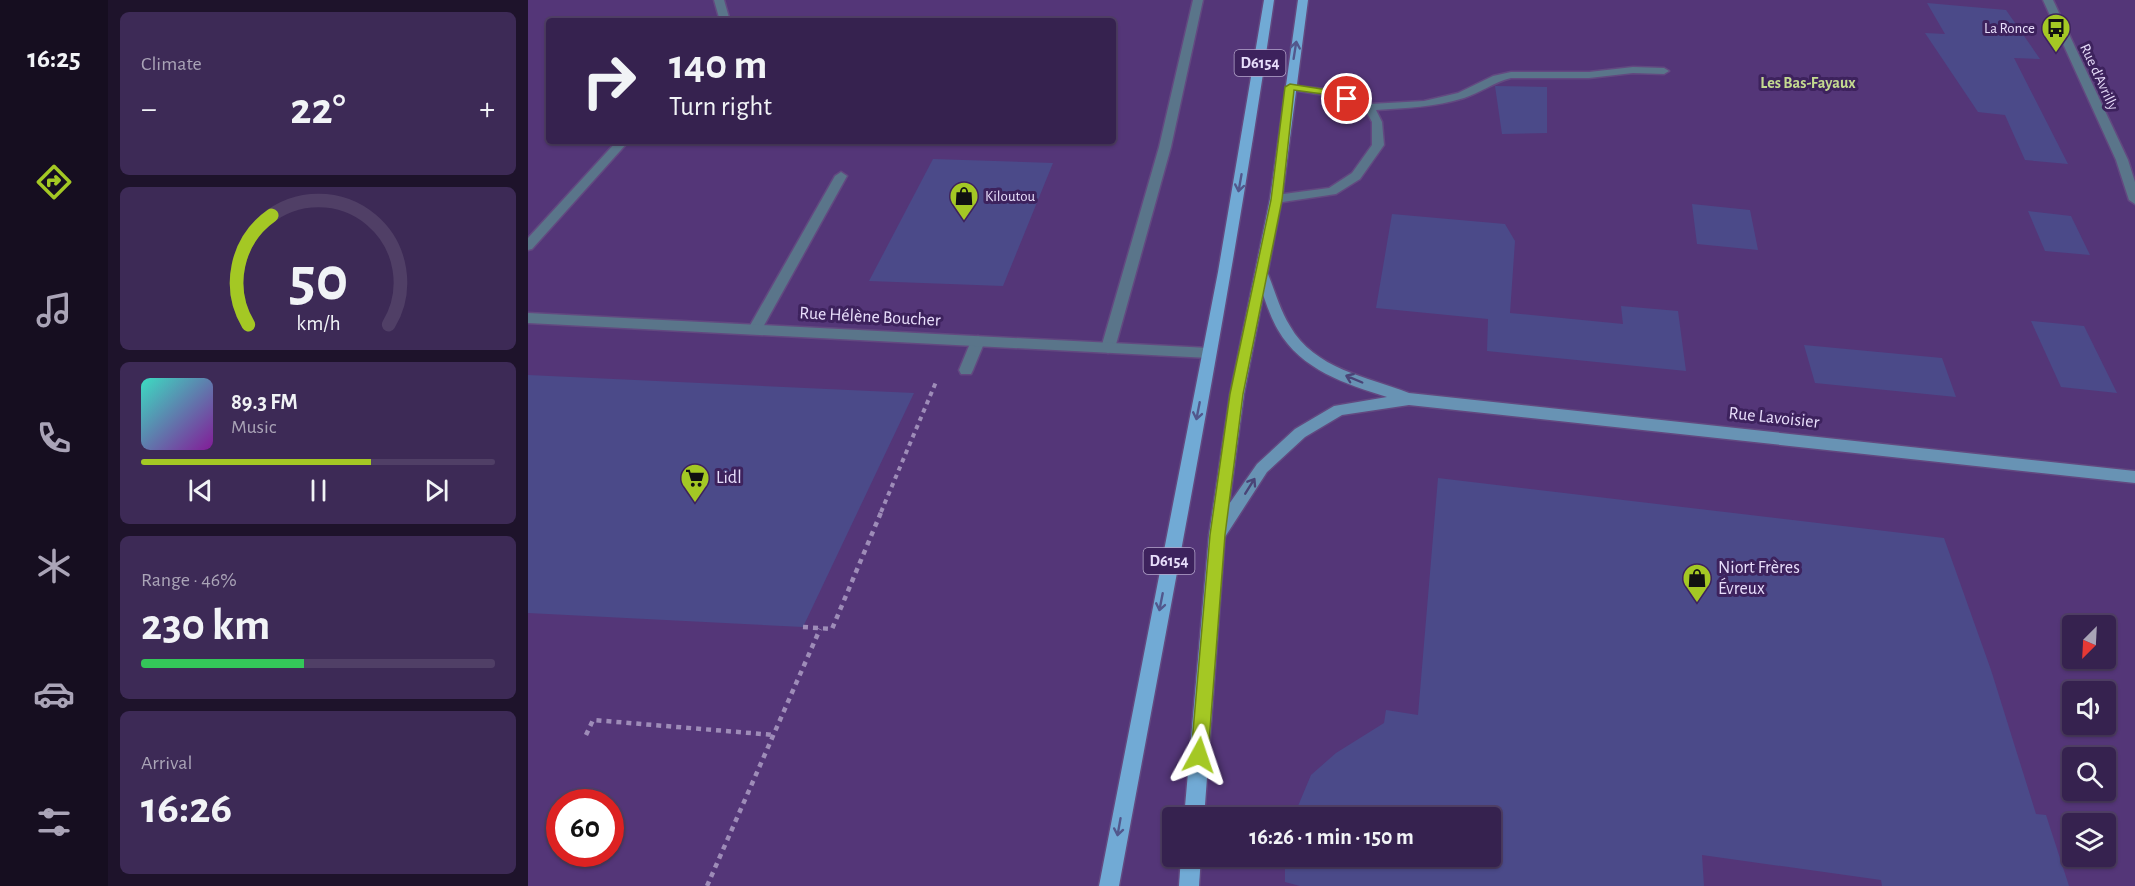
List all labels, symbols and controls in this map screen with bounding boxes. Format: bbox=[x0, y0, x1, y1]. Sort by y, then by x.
bus stop icon: La Ronce bbox=[2040, 12, 2072, 54]
place label: La Ronce bbox=[1984, 21, 2035, 36]
one-way arrow bbox=[1290, 40, 1301, 60]
street label: Rue d'Avrilly bbox=[2077, 41, 2121, 113]
icon: right bbox=[570, 42, 648, 120]
text: 140 m bbox=[669, 44, 767, 86]
text: 16:25 bbox=[27, 45, 81, 72]
road number: D6154 bbox=[1234, 50, 1286, 76]
text: Climate bbox=[141, 54, 202, 74]
pin bbox=[1321, 73, 1372, 124]
district label: Les Bas-Fayaux bbox=[1760, 75, 1856, 92]
icon: arrive bbox=[1330, 82, 1363, 115]
text: 22° bbox=[290, 87, 346, 132]
text: − bbox=[141, 93, 157, 126]
text: + bbox=[479, 93, 495, 126]
text: Turn right bbox=[669, 93, 772, 120]
icon: directions bbox=[33, 161, 75, 203]
one-way arrow bbox=[1234, 172, 1245, 192]
shop icon: Kiloutou bbox=[948, 180, 980, 222]
place label: Kiloutou bbox=[985, 189, 1035, 204]
text: 50 bbox=[288, 249, 348, 311]
icon: music bbox=[33, 289, 75, 331]
street label: Rue Hélène Boucher bbox=[799, 304, 941, 330]
text: km/h bbox=[296, 314, 340, 335]
one-way arrow bbox=[1346, 373, 1364, 384]
text: 89.3 FM bbox=[231, 391, 298, 413]
one-way arrow bbox=[1192, 400, 1203, 420]
street label: Rue Lavoisier bbox=[1728, 404, 1821, 432]
icon: phone bbox=[33, 417, 75, 459]
text: Music bbox=[231, 417, 277, 437]
supermarket icon: Lidl bbox=[679, 462, 711, 504]
place label: Lidl bbox=[716, 469, 742, 487]
icon: previous bbox=[184, 474, 217, 507]
icon: pause bbox=[302, 474, 335, 507]
icon: next bbox=[420, 474, 453, 507]
one-way arrow bbox=[1244, 478, 1256, 495]
icon: climate bbox=[33, 545, 75, 587]
road number: D6154 bbox=[1144, 548, 1194, 574]
place label: Niort Frères Évreux bbox=[1718, 559, 1800, 598]
shop icon: Niort Frères Évreux bbox=[1681, 562, 1713, 604]
text: Range · 46% bbox=[141, 570, 237, 590]
one-way arrow bbox=[1155, 592, 1166, 611]
text: 230 km bbox=[141, 603, 270, 648]
north arrow bbox=[2062, 615, 2116, 669]
map controls bbox=[2062, 615, 2116, 867]
icon: car bbox=[33, 673, 75, 715]
button: sound bbox=[2062, 681, 2116, 735]
position arrow bbox=[1167, 723, 1231, 787]
button: search bbox=[2062, 747, 2116, 801]
text: Arrival bbox=[141, 753, 192, 773]
text: 16:26 bbox=[141, 786, 232, 831]
speed limit sign: 60 bbox=[546, 789, 624, 867]
icon: filters bbox=[33, 801, 75, 843]
button: layers bbox=[2062, 813, 2116, 867]
one-way arrow bbox=[1113, 817, 1124, 837]
text: 16:26 · 1 min · 150 m bbox=[1249, 826, 1414, 848]

